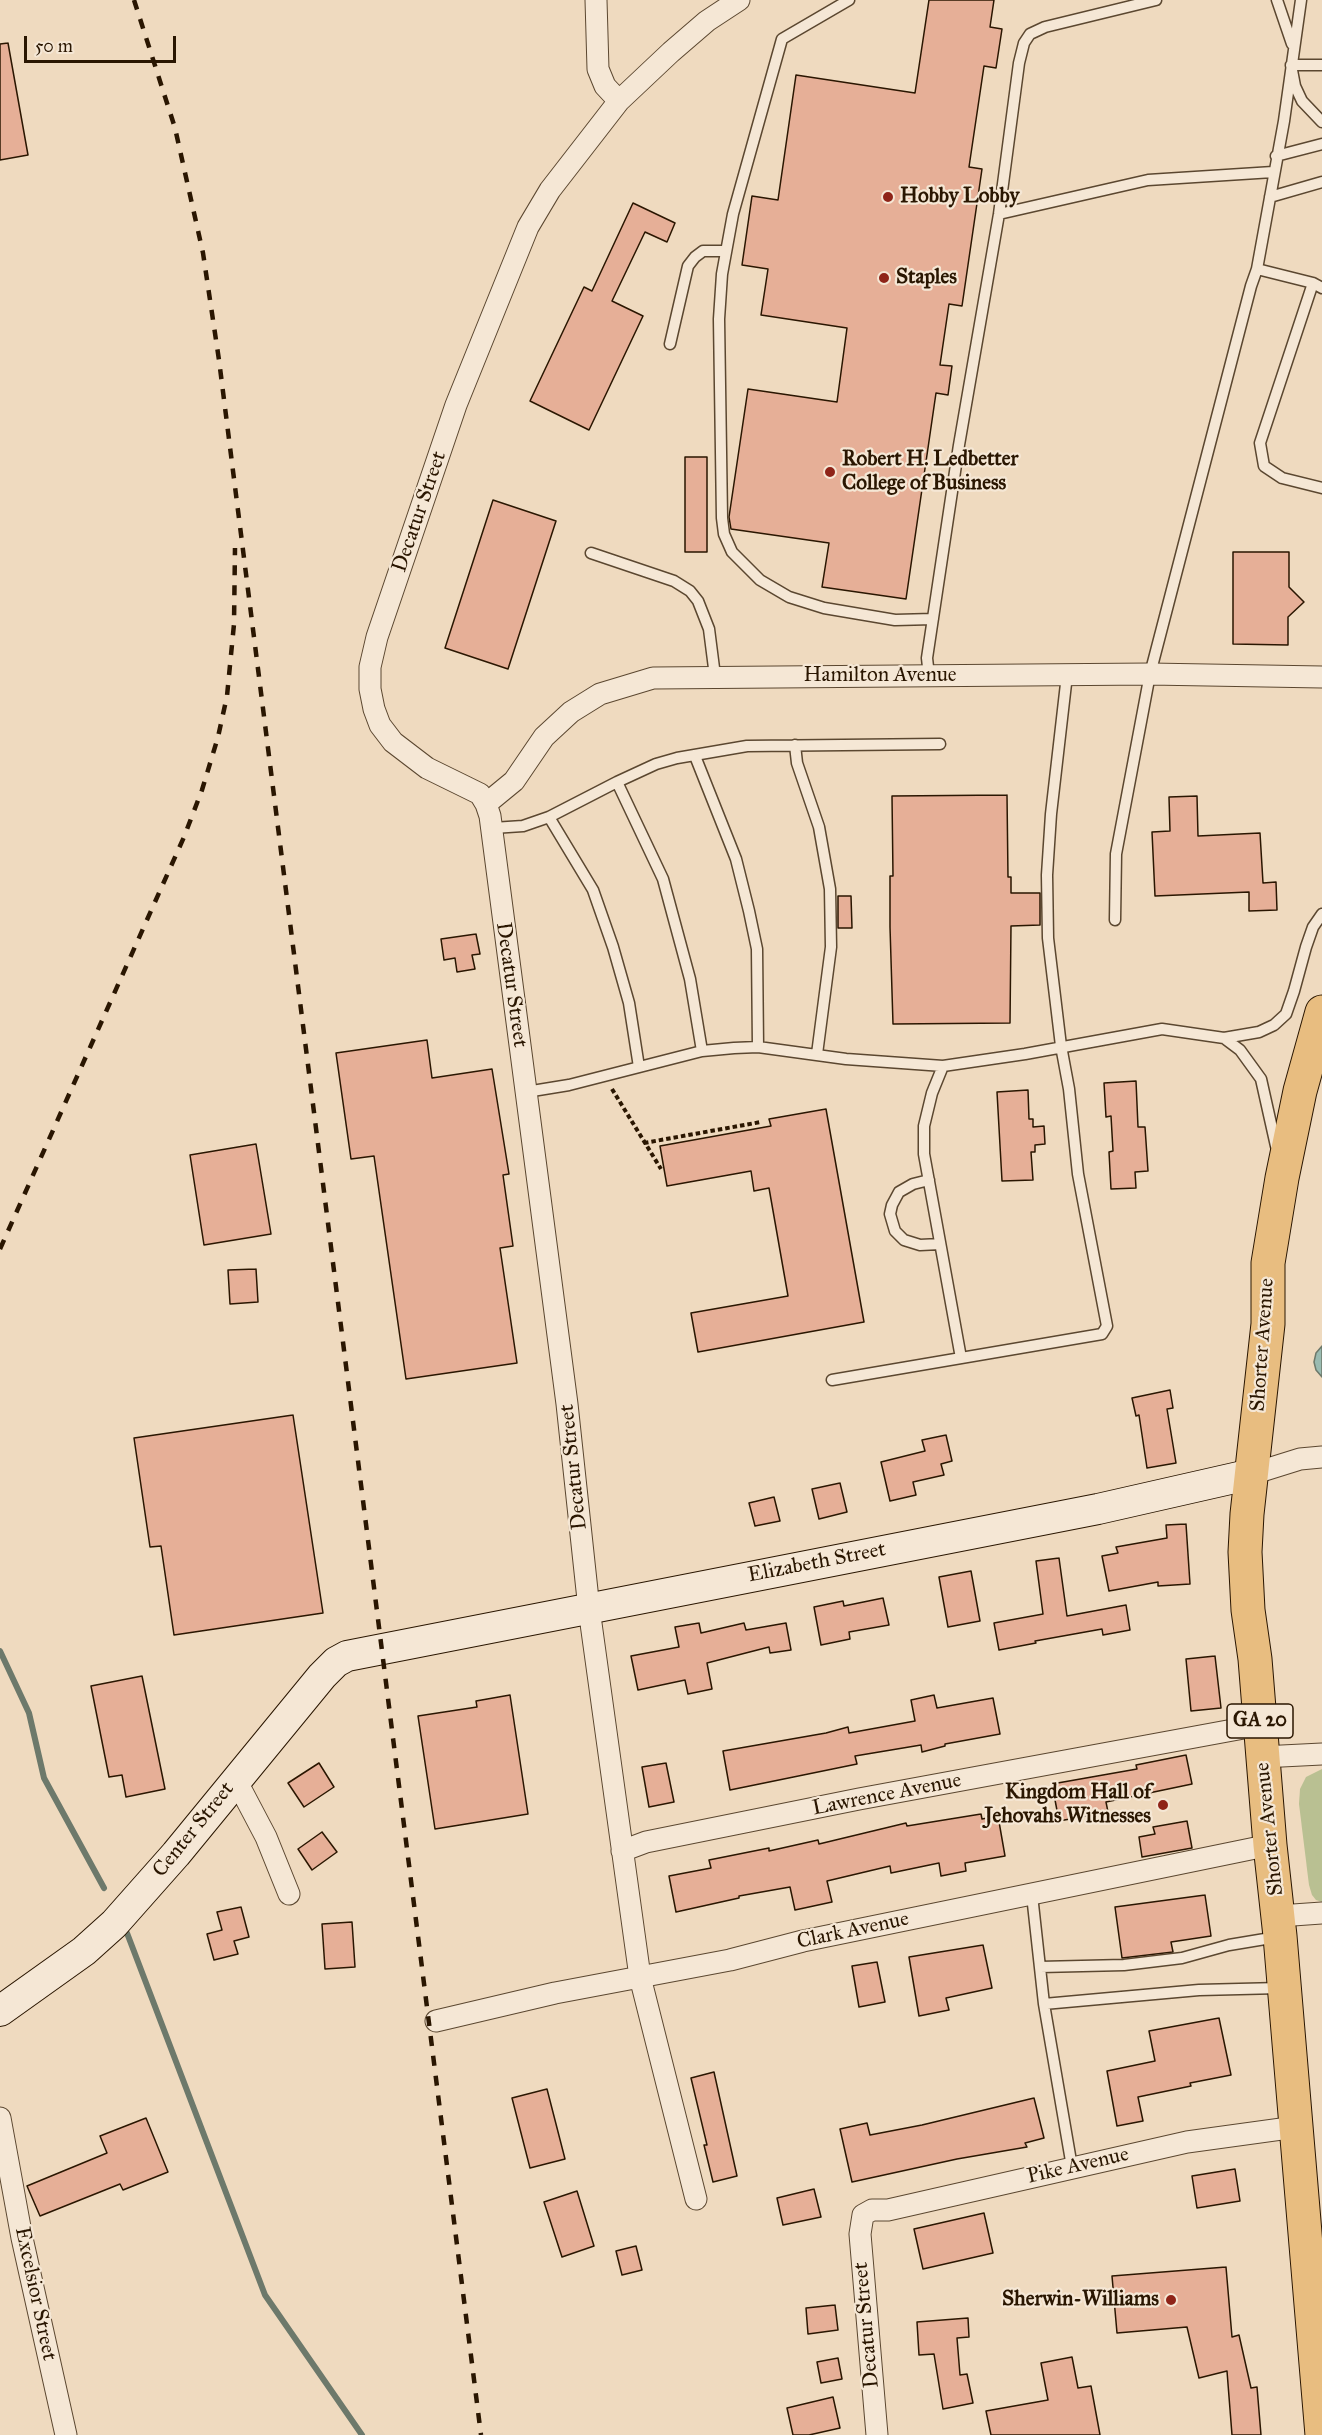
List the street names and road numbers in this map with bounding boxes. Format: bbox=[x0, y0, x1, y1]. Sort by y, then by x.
street label: Decatur Street bbox=[388, 448, 452, 576]
street label: Hamilton Avenue bbox=[803, 663, 957, 689]
street label: Decatur Street bbox=[490, 921, 532, 1049]
street label: Shorter Avenue bbox=[1246, 1277, 1280, 1413]
street label: Decatur Street bbox=[555, 1403, 593, 1531]
street label: Elizabeth Street bbox=[746, 1537, 888, 1589]
road number: GA 20 bbox=[1227, 1704, 1293, 1738]
street label: Shorter Avenue bbox=[1250, 1761, 1290, 1897]
street label: Lawrence Avenue bbox=[810, 1768, 964, 1822]
street label: Center Street bbox=[148, 1777, 240, 1883]
street label: Clark Avenue bbox=[795, 1907, 911, 1955]
street label: Pike Avenue bbox=[1025, 2142, 1131, 2190]
street label: Excelsior Street bbox=[9, 2225, 61, 2363]
street label: Decatur Street bbox=[849, 2261, 885, 2389]

